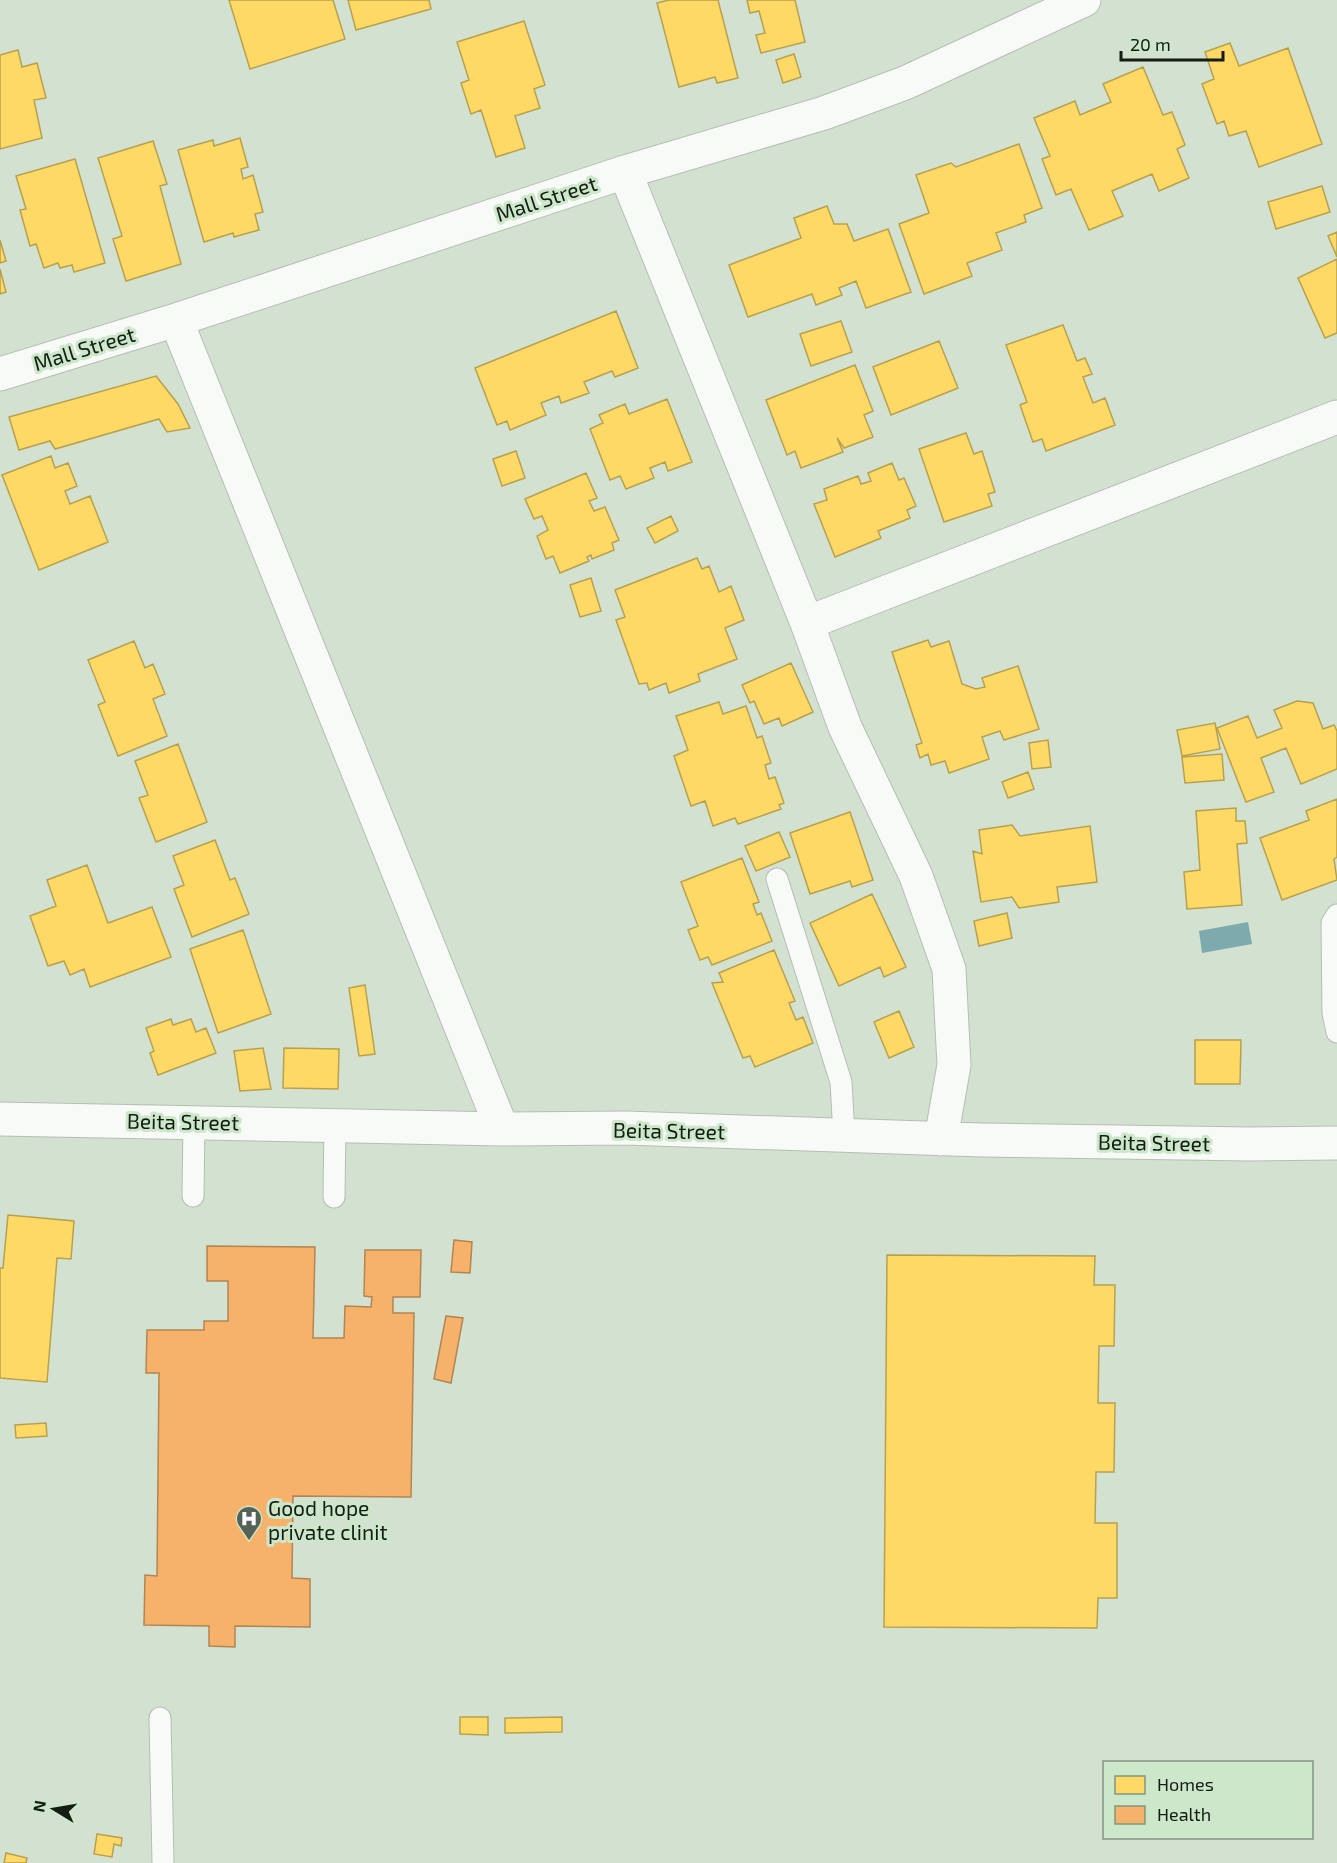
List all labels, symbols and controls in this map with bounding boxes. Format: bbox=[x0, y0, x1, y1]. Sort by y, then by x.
scale bar bbox=[1121, 24, 1223, 62]
text: 20 m bbox=[1130, 33, 1171, 55]
street label: Mall Street bbox=[492, 170, 600, 226]
street label: Mall Street bbox=[30, 321, 138, 375]
street label: Beita Street bbox=[127, 1108, 239, 1134]
street label: Beita Street bbox=[613, 1117, 725, 1143]
street label: Beita Street bbox=[1098, 1129, 1210, 1155]
place label: Good hope private clinit bbox=[268, 1495, 387, 1544]
hospital icon: Good hope private clinit bbox=[234, 1504, 264, 1542]
legend bbox=[1103, 1761, 1313, 1839]
text: Homes bbox=[1157, 1773, 1214, 1795]
north arrow bbox=[24, 1779, 84, 1839]
text: N bbox=[28, 1799, 49, 1814]
text: Health bbox=[1157, 1803, 1211, 1825]

